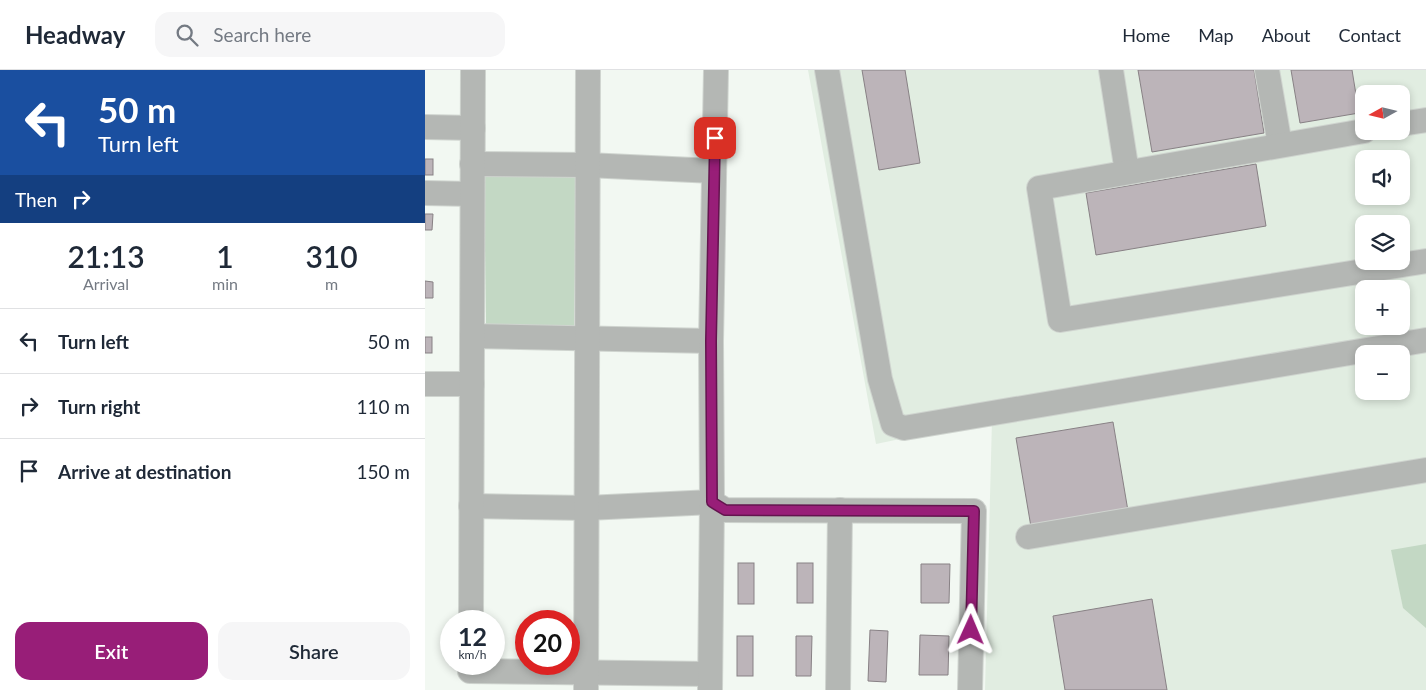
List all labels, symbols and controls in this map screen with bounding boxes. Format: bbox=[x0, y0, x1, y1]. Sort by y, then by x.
search box bbox=[155, 12, 505, 57]
text: Headway bbox=[25, 20, 125, 49]
icon: search bbox=[173, 21, 201, 49]
text: Search here bbox=[213, 23, 311, 46]
text: Home bbox=[1122, 24, 1170, 46]
text: Map bbox=[1198, 24, 1234, 46]
text: About bbox=[1262, 24, 1311, 46]
text: Contact bbox=[1339, 24, 1401, 46]
north arrow bbox=[1355, 85, 1410, 140]
map controls bbox=[1355, 85, 1410, 400]
text: 50 m bbox=[98, 88, 176, 130]
icon: left bbox=[15, 90, 80, 155]
pin bbox=[694, 117, 736, 159]
icon: arrive bbox=[701, 124, 729, 152]
text: Turn left bbox=[98, 130, 179, 157]
button: sound bbox=[1355, 150, 1410, 205]
icon: right bbox=[67, 185, 95, 213]
text: Then bbox=[15, 188, 57, 211]
button: layers bbox=[1355, 215, 1410, 270]
text: 21:13 bbox=[67, 238, 145, 274]
text: 1 bbox=[216, 238, 234, 274]
text: 310 bbox=[305, 238, 358, 274]
text: Arrival bbox=[83, 274, 129, 293]
text: min bbox=[212, 274, 238, 293]
text: m bbox=[325, 274, 338, 293]
button: + bbox=[1355, 280, 1410, 335]
icon: left bbox=[15, 327, 43, 355]
text: Turn left bbox=[58, 330, 129, 353]
text: 50 m bbox=[367, 330, 410, 353]
button: − bbox=[1355, 345, 1410, 400]
icon: right bbox=[15, 392, 43, 420]
text: Turn right bbox=[58, 395, 140, 418]
text: 110 m bbox=[356, 395, 410, 418]
icon: arrive bbox=[15, 457, 43, 485]
text: Arrive at destination bbox=[58, 460, 231, 483]
text: 150 m bbox=[356, 460, 410, 483]
position arrow bbox=[944, 603, 996, 655]
speed limit sign: 20 bbox=[515, 610, 580, 675]
text: 12 bbox=[458, 621, 487, 651]
button: Exit bbox=[15, 622, 208, 680]
button: Share bbox=[218, 622, 410, 680]
text: km/h bbox=[458, 647, 487, 662]

